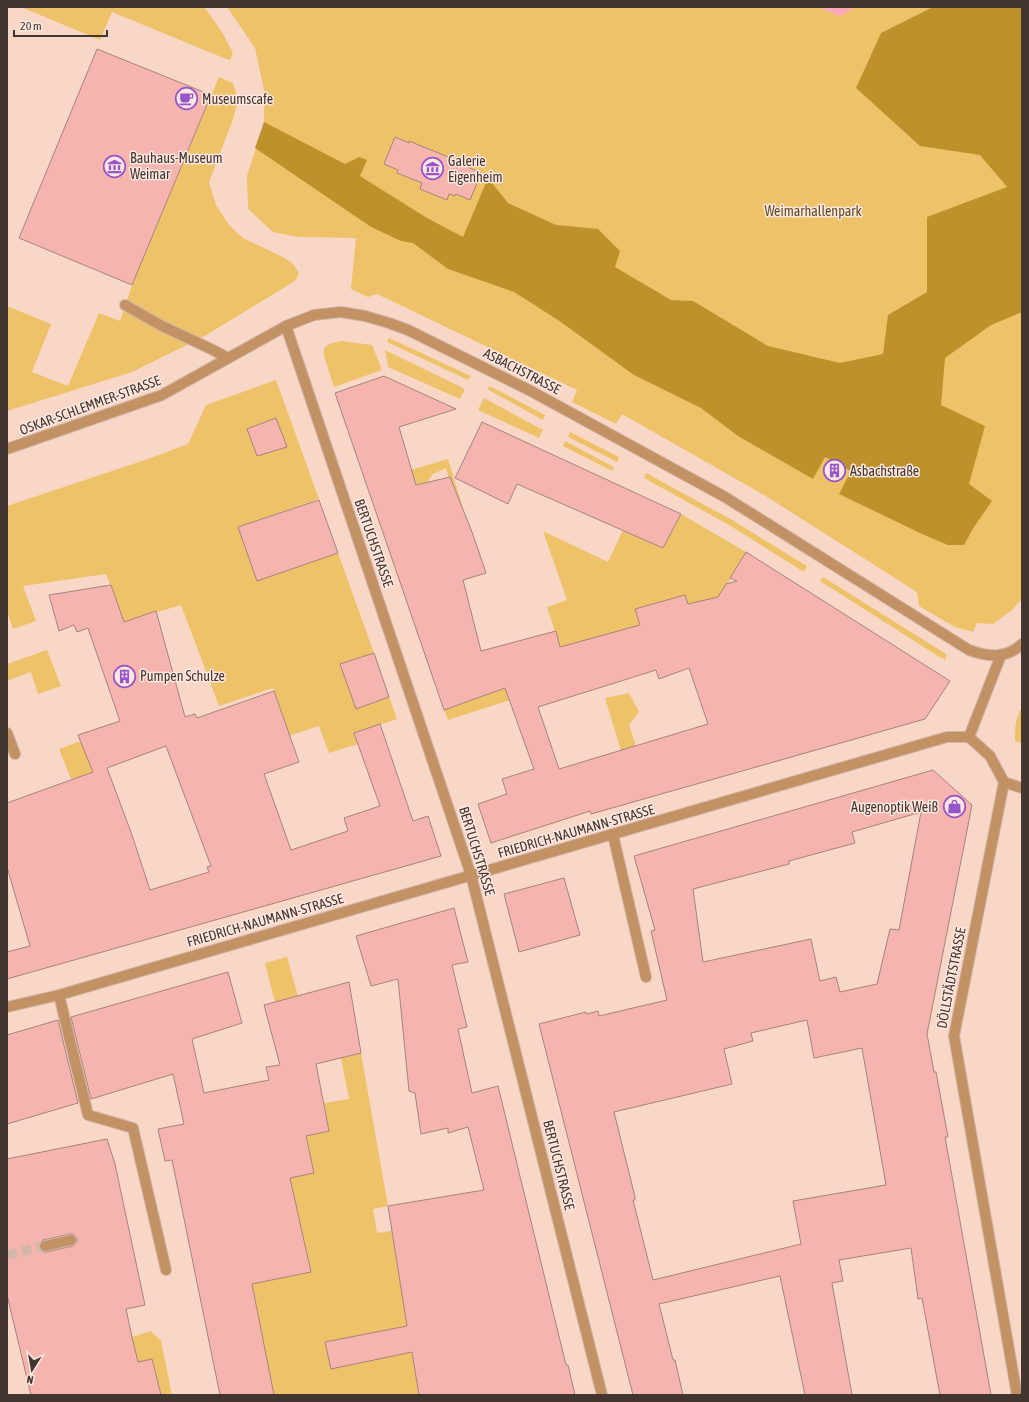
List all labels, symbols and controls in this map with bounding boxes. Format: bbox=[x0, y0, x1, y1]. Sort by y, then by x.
scale bar bbox=[14, 12, 107, 38]
text: 20 m bbox=[20, 19, 42, 33]
cafe icon: Museumscafe bbox=[173, 86, 199, 112]
place label: Museumscafe bbox=[202, 91, 273, 107]
place label: Bauhaus-Museum Weimar bbox=[130, 150, 223, 182]
museum icon: Bauhaus-Museum Weimar bbox=[101, 153, 127, 179]
place label: Galerie Eigenheim bbox=[448, 153, 503, 185]
museum icon: Galerie Eigenheim bbox=[420, 156, 446, 182]
park label: Weimarhallenpark bbox=[764, 203, 862, 219]
street label: ASBACHSTRASSE bbox=[481, 345, 563, 397]
street label: OSKAR-SCHLEMMER-STRASSE bbox=[17, 372, 163, 438]
building icon: Asbachstraße bbox=[821, 458, 847, 484]
place label: Asbachstraße bbox=[850, 463, 919, 479]
street label: BERTUCHSTRASSE bbox=[351, 497, 397, 589]
building icon: Pumpen Schulze bbox=[111, 663, 137, 689]
place label: Pumpen Schulze bbox=[140, 668, 225, 684]
shop icon: Augenoptik Weiß bbox=[941, 794, 967, 820]
place label: Augenoptik Weiß bbox=[851, 799, 938, 815]
street label: FRIEDRICH-NAUMANN-STRASSE bbox=[496, 801, 656, 861]
street label: BERTUCHSTRASSE bbox=[456, 805, 498, 897]
street label: FRIEDRICH-NAUMANN-STRASSE bbox=[185, 890, 345, 950]
street label: DÖLLSTÄDTSTRASSE bbox=[933, 926, 969, 1030]
street label: BERTUCHSTRASSE bbox=[540, 1118, 578, 1212]
north arrow bbox=[12, 1350, 52, 1390]
text: N bbox=[26, 1373, 34, 1386]

